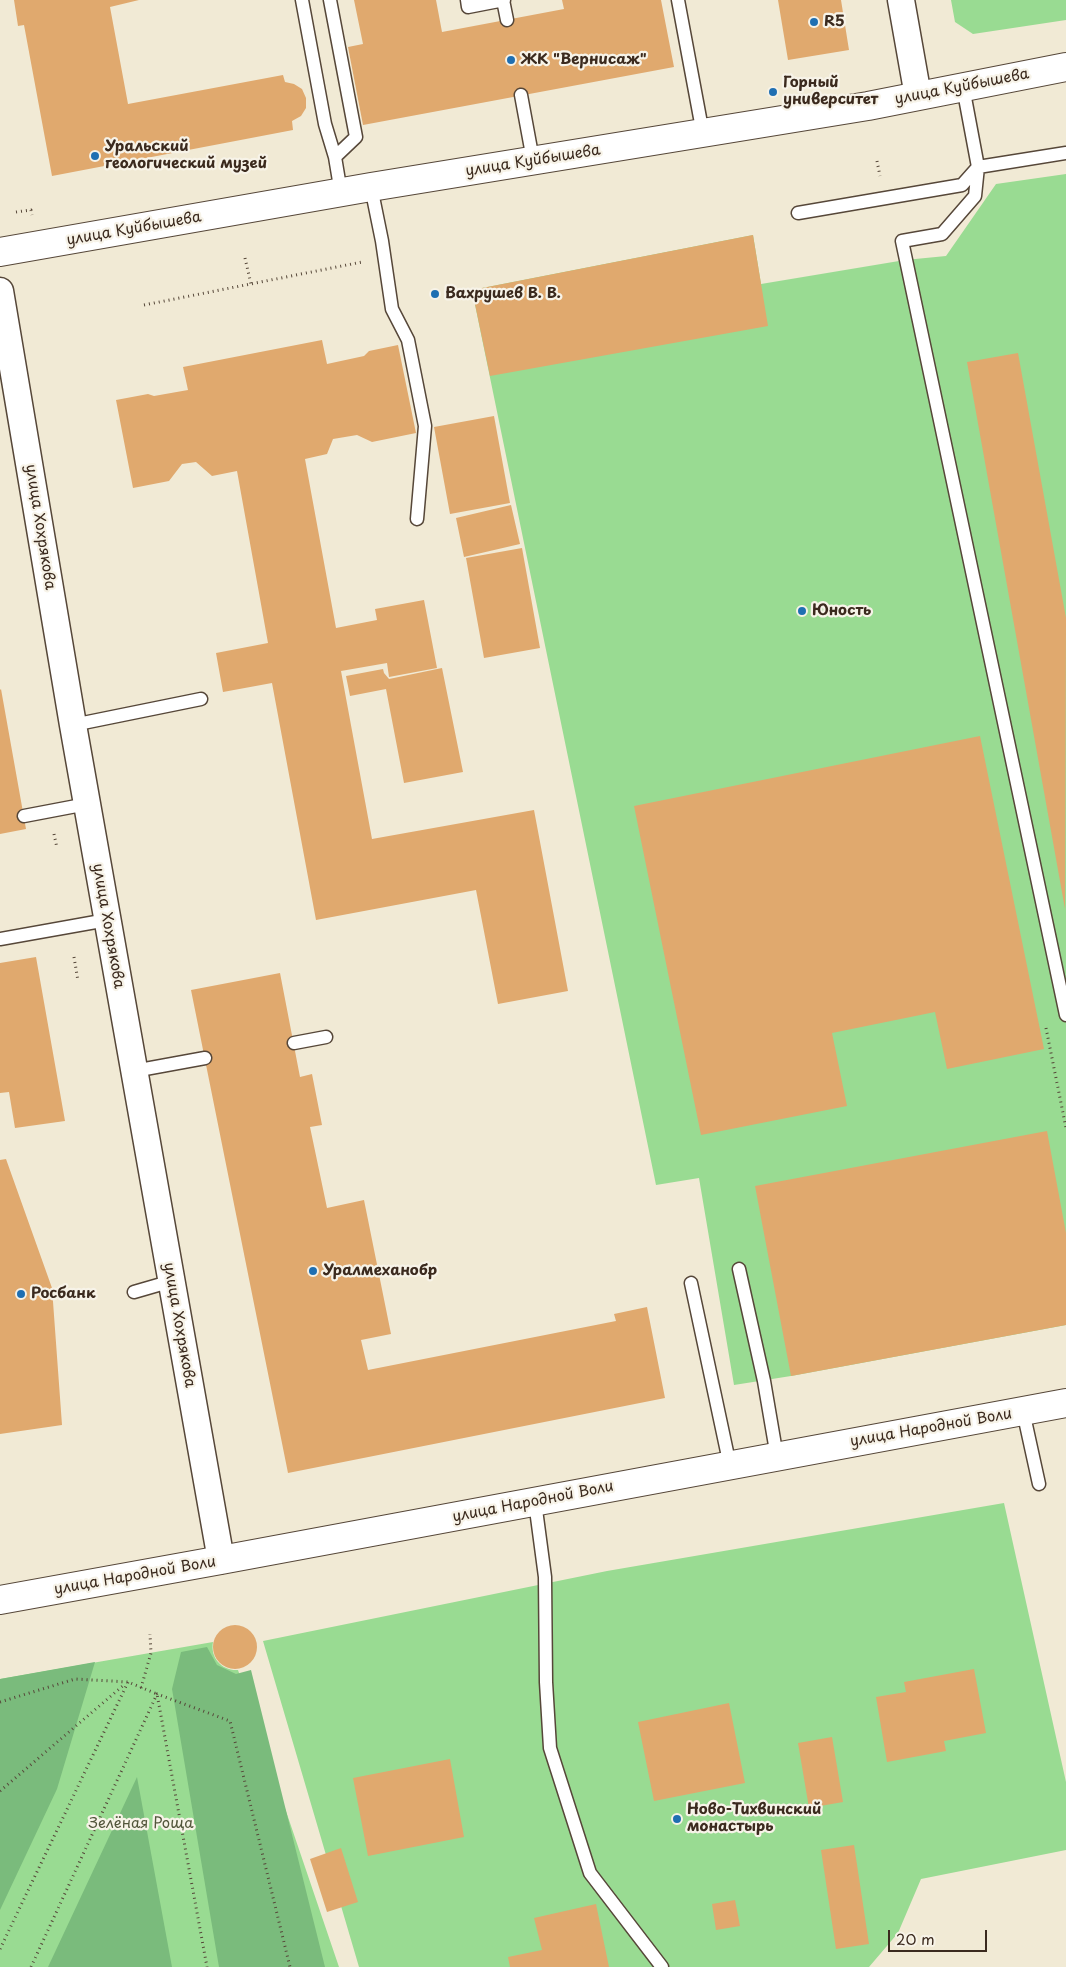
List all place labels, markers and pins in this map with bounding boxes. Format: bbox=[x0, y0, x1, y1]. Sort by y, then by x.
place label: R5 bbox=[824, 13, 845, 31]
marker: R5 bbox=[808, 16, 820, 28]
place label: ЖК "Вернисаж" bbox=[521, 51, 647, 69]
marker: ЖК "Вернисаж" bbox=[505, 54, 517, 66]
place label: Горный университет bbox=[783, 74, 878, 109]
marker: Горный университет bbox=[767, 86, 779, 98]
place label: Уральский геологический музей bbox=[105, 138, 267, 173]
marker: Уральский геологический музей bbox=[89, 150, 101, 162]
place label: Вахрушев В. В. bbox=[445, 285, 561, 303]
marker: Вахрушев В. В. bbox=[429, 288, 441, 300]
place label: Юность bbox=[812, 602, 871, 620]
marker: Юность bbox=[796, 605, 808, 617]
place label: Уралмеханобр bbox=[323, 1262, 437, 1280]
marker: Уралмеханобр bbox=[307, 1265, 319, 1277]
place label: Росбанк bbox=[31, 1285, 95, 1303]
marker: Росбанк bbox=[15, 1288, 27, 1300]
place label: Ново-Тихвинский монастырь bbox=[687, 1801, 821, 1836]
marker: Ново-Тихвинский монастырь bbox=[671, 1813, 683, 1825]

